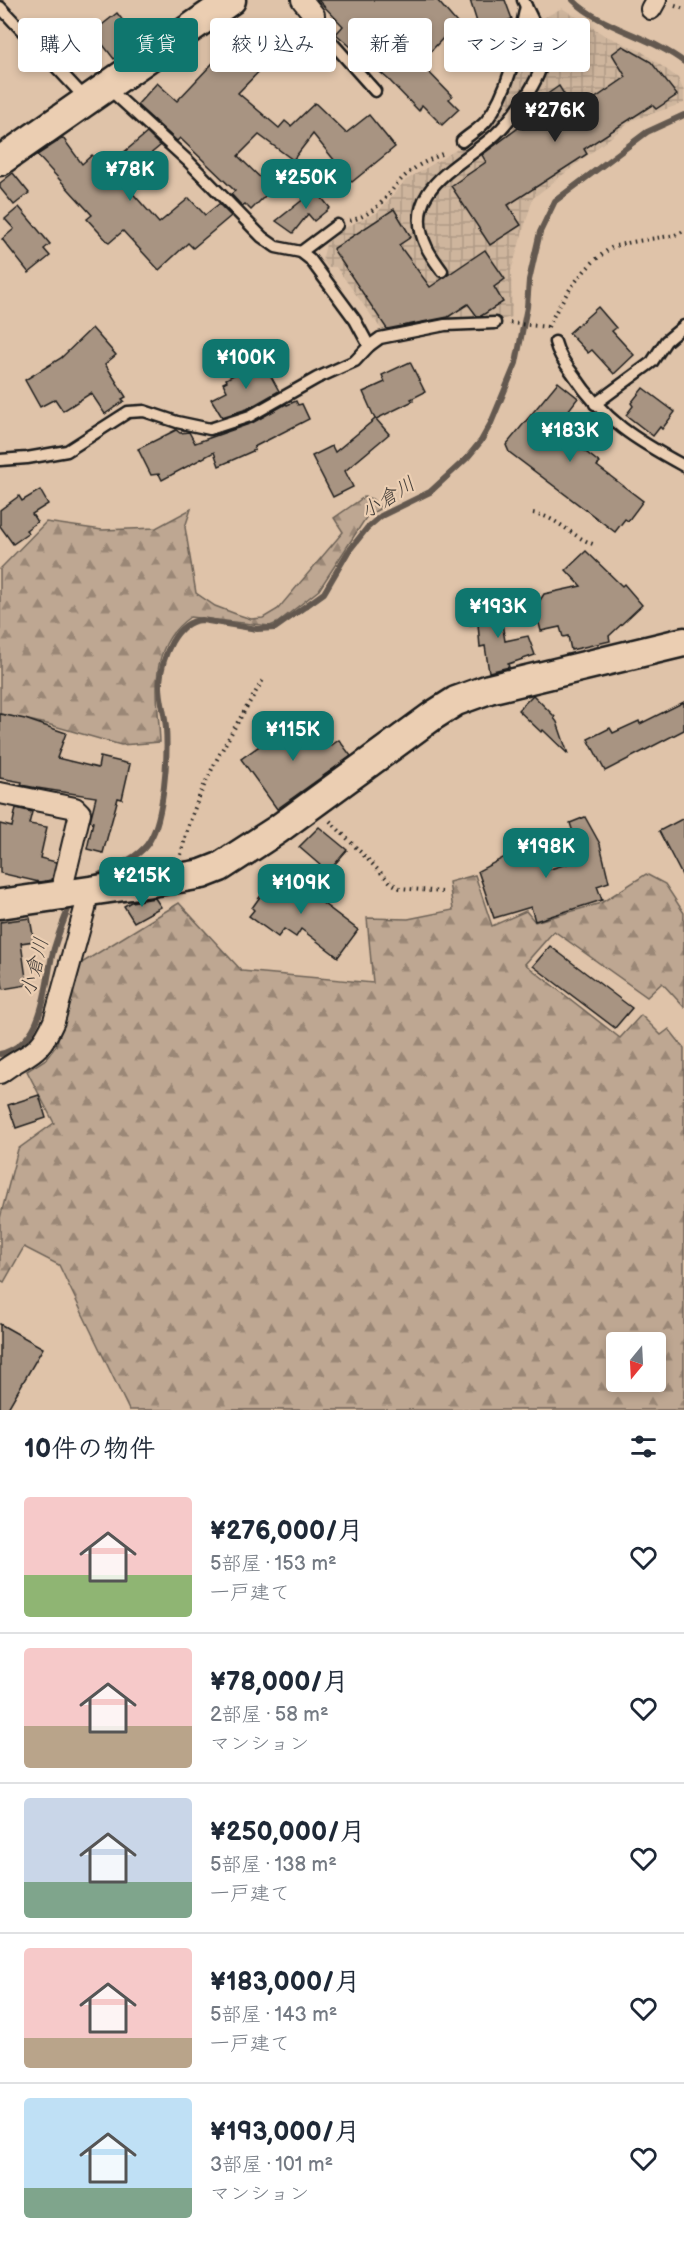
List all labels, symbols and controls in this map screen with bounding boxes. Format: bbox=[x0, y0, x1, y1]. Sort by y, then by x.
chip: 購入 bbox=[18, 18, 102, 72]
chip: 賃貸 bbox=[114, 18, 198, 72]
chip: 絞り込み bbox=[210, 18, 336, 72]
chip: 新着 bbox=[348, 18, 432, 72]
chip: マンション bbox=[444, 18, 590, 72]
pin: ¥276K bbox=[513, 92, 597, 143]
text: ¥276K bbox=[525, 99, 585, 123]
pin: ¥78K bbox=[94, 151, 166, 202]
text: ¥78K bbox=[106, 158, 154, 182]
pin: ¥250K bbox=[264, 159, 348, 210]
text: ¥250K bbox=[275, 166, 337, 190]
pin: ¥100K bbox=[204, 339, 288, 390]
text: ¥100K bbox=[216, 346, 276, 370]
pin: ¥183K bbox=[528, 412, 612, 463]
text: ¥183K bbox=[541, 419, 599, 443]
water label: 小倉川 bbox=[356, 472, 420, 524]
pin: ¥193K bbox=[456, 588, 540, 639]
text: ¥193K bbox=[469, 595, 527, 619]
pin: ¥115K bbox=[251, 711, 335, 762]
text: ¥115K bbox=[266, 718, 320, 742]
pin: ¥198K bbox=[504, 828, 588, 879]
text: ¥198K bbox=[517, 835, 575, 859]
pin: ¥215K bbox=[100, 857, 184, 908]
text: ¥215K bbox=[113, 864, 171, 888]
pin: ¥109K bbox=[259, 864, 343, 915]
text: ¥109K bbox=[272, 871, 330, 895]
water label: 小倉川 bbox=[16, 935, 54, 999]
north arrow bbox=[606, 1332, 666, 1392]
map controls bbox=[606, 1332, 666, 1392]
icon: filters bbox=[627, 1430, 660, 1463]
text: 10件の物件 bbox=[24, 1434, 155, 1465]
text: ¥276,000/月 bbox=[210, 1516, 364, 1547]
icon: home bbox=[72, 1521, 144, 1593]
icon: heart bbox=[627, 1541, 660, 1574]
text: 5部屋 · 153 m² bbox=[210, 1552, 337, 1576]
text: 一戸建て bbox=[210, 1581, 290, 1605]
text: ¥78,000/月 bbox=[210, 1667, 349, 1698]
icon: home bbox=[72, 1672, 144, 1744]
icon: heart bbox=[627, 1692, 660, 1725]
text: 2部屋 · 58 m² bbox=[210, 1703, 329, 1727]
text: マンション bbox=[210, 1732, 309, 1756]
text: ¥250,000/月 bbox=[210, 1817, 366, 1848]
icon: home bbox=[72, 1822, 144, 1894]
icon: heart bbox=[627, 1842, 660, 1875]
text: 5部屋 · 138 m² bbox=[210, 1853, 337, 1877]
text: 一戸建て bbox=[210, 1882, 290, 1906]
text: ¥183,000/月 bbox=[210, 1967, 361, 1998]
icon: home bbox=[72, 1972, 144, 2044]
icon: heart bbox=[627, 1992, 660, 2025]
text: 5部屋 · 143 m² bbox=[210, 2003, 337, 2027]
text: 一戸建て bbox=[210, 2032, 290, 2056]
text: ¥193,000/月 bbox=[210, 2117, 360, 2148]
icon: home bbox=[72, 2122, 144, 2194]
icon: heart bbox=[627, 2142, 660, 2175]
text: 3部屋 · 101 m² bbox=[210, 2153, 333, 2177]
text: マンション bbox=[210, 2182, 309, 2206]

